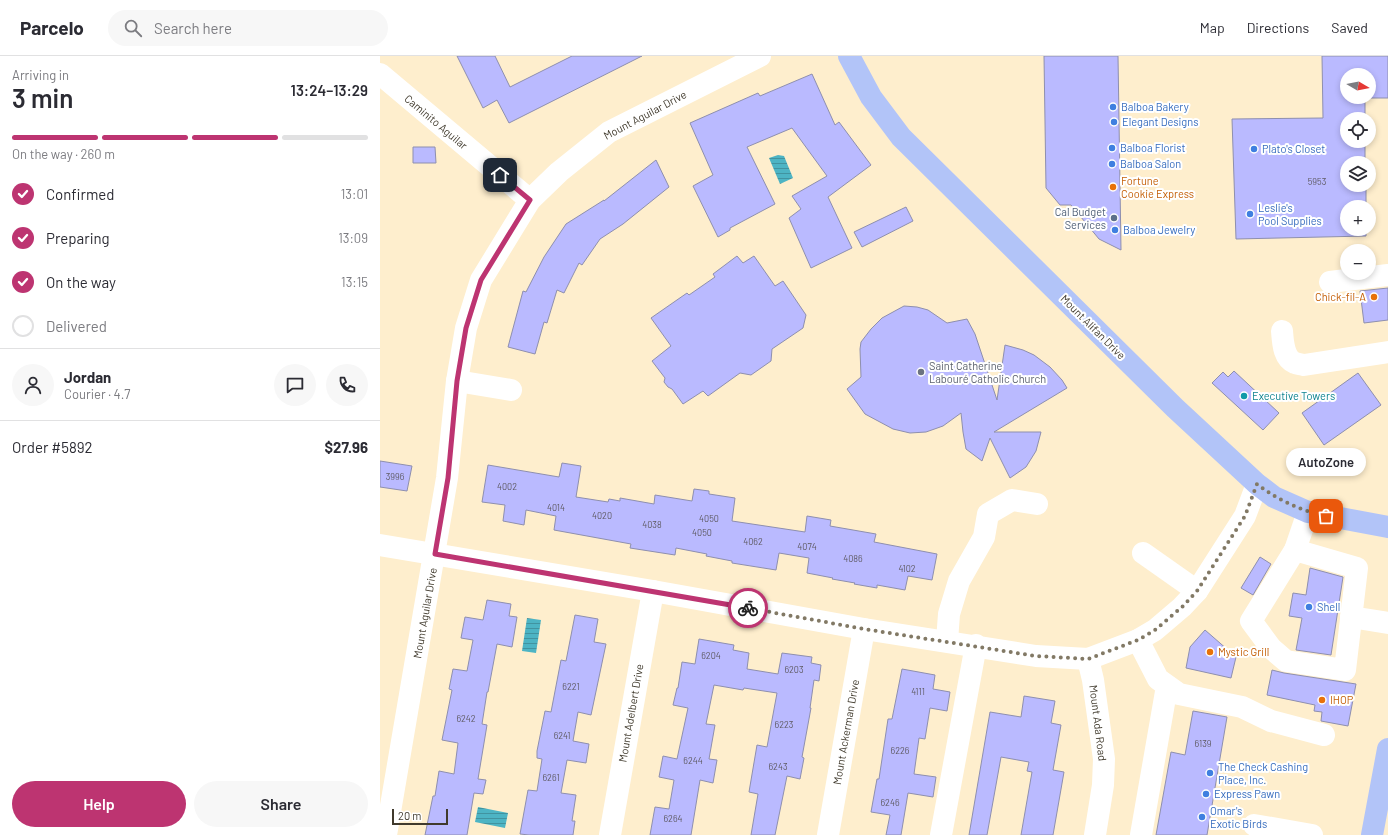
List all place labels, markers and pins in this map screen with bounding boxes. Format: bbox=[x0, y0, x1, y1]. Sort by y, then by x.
place label: Balboa Bakery bbox=[1121, 100, 1189, 113]
marker: Balboa Bakery bbox=[1108, 102, 1118, 112]
place label: Elegant Designs bbox=[1122, 115, 1198, 128]
marker: Elegant Designs bbox=[1109, 117, 1119, 127]
place label: Balboa Florist bbox=[1120, 141, 1186, 154]
place label: Plato's Closet bbox=[1262, 142, 1325, 155]
marker: Balboa Florist bbox=[1107, 143, 1117, 153]
marker: Plato's Closet bbox=[1249, 144, 1259, 154]
place label: Balboa Salon bbox=[1120, 157, 1181, 170]
pin bbox=[483, 158, 517, 192]
marker: Balboa Salon bbox=[1107, 159, 1117, 169]
place label: Fortune Cookie Express bbox=[1121, 174, 1194, 200]
marker: Fortune Cookie Express bbox=[1108, 182, 1118, 192]
place label: Leslie's Pool Supplies bbox=[1258, 201, 1322, 227]
place label: Cal Budget Services bbox=[1055, 205, 1106, 231]
marker: Leslie's Pool Supplies bbox=[1245, 209, 1255, 219]
marker: Cal Budget Services bbox=[1109, 213, 1119, 223]
place label: Balboa Jewelry bbox=[1123, 223, 1195, 236]
marker: Balboa Jewelry bbox=[1110, 225, 1120, 235]
place label: Chick-fil-A bbox=[1315, 290, 1366, 303]
marker: Chick-fil-A bbox=[1369, 292, 1379, 302]
place label: Saint Catherine Labouré Catholic Church bbox=[929, 359, 1046, 385]
marker: Saint Catherine Labouré Catholic Church bbox=[916, 367, 926, 377]
place label: Executive Towers bbox=[1252, 389, 1335, 402]
marker: Executive Towers bbox=[1239, 391, 1249, 401]
callout: AutoZone bbox=[1286, 448, 1366, 476]
pin bbox=[1309, 499, 1343, 533]
place label: Shell bbox=[1317, 600, 1340, 613]
marker: Shell bbox=[1304, 602, 1314, 612]
place label: Mystic Grill bbox=[1218, 645, 1269, 658]
marker: Mystic Grill bbox=[1205, 647, 1215, 657]
place label: IHOP bbox=[1330, 693, 1354, 706]
marker: IHOP bbox=[1317, 695, 1327, 705]
place label: The Check Cashing Place, Inc. bbox=[1218, 760, 1308, 786]
marker: The Check Cashing Place, Inc. bbox=[1205, 768, 1215, 778]
place label: Express Pawn bbox=[1214, 787, 1280, 800]
marker: Express Pawn bbox=[1201, 789, 1211, 799]
place label: Omar's Exotic Birds bbox=[1210, 804, 1267, 830]
marker: Omar's Exotic Birds bbox=[1197, 812, 1207, 822]

